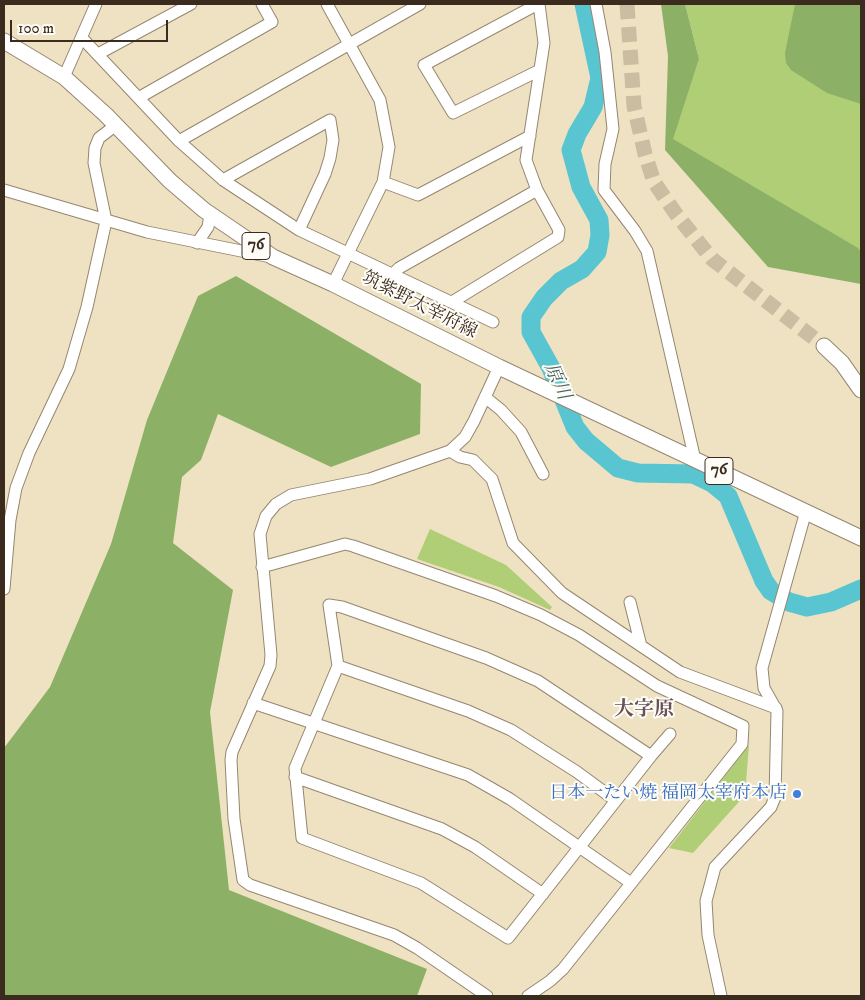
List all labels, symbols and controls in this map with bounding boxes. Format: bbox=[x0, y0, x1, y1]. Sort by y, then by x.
scale bar bbox=[12, 10, 170, 42]
text: 100 m bbox=[18, 19, 54, 38]
road number: 76 bbox=[242, 232, 270, 260]
street label: 筑紫野太宰府線 bbox=[358, 268, 480, 344]
water label: 原川 bbox=[538, 360, 574, 404]
road number: 76 bbox=[705, 458, 733, 484]
district label: 大字原 bbox=[614, 699, 674, 723]
place label: 日本一たい焼 福岡太宰府本店 bbox=[549, 783, 787, 805]
marker: 日本一たい焼 福岡太宰府本店 bbox=[791, 788, 803, 800]

